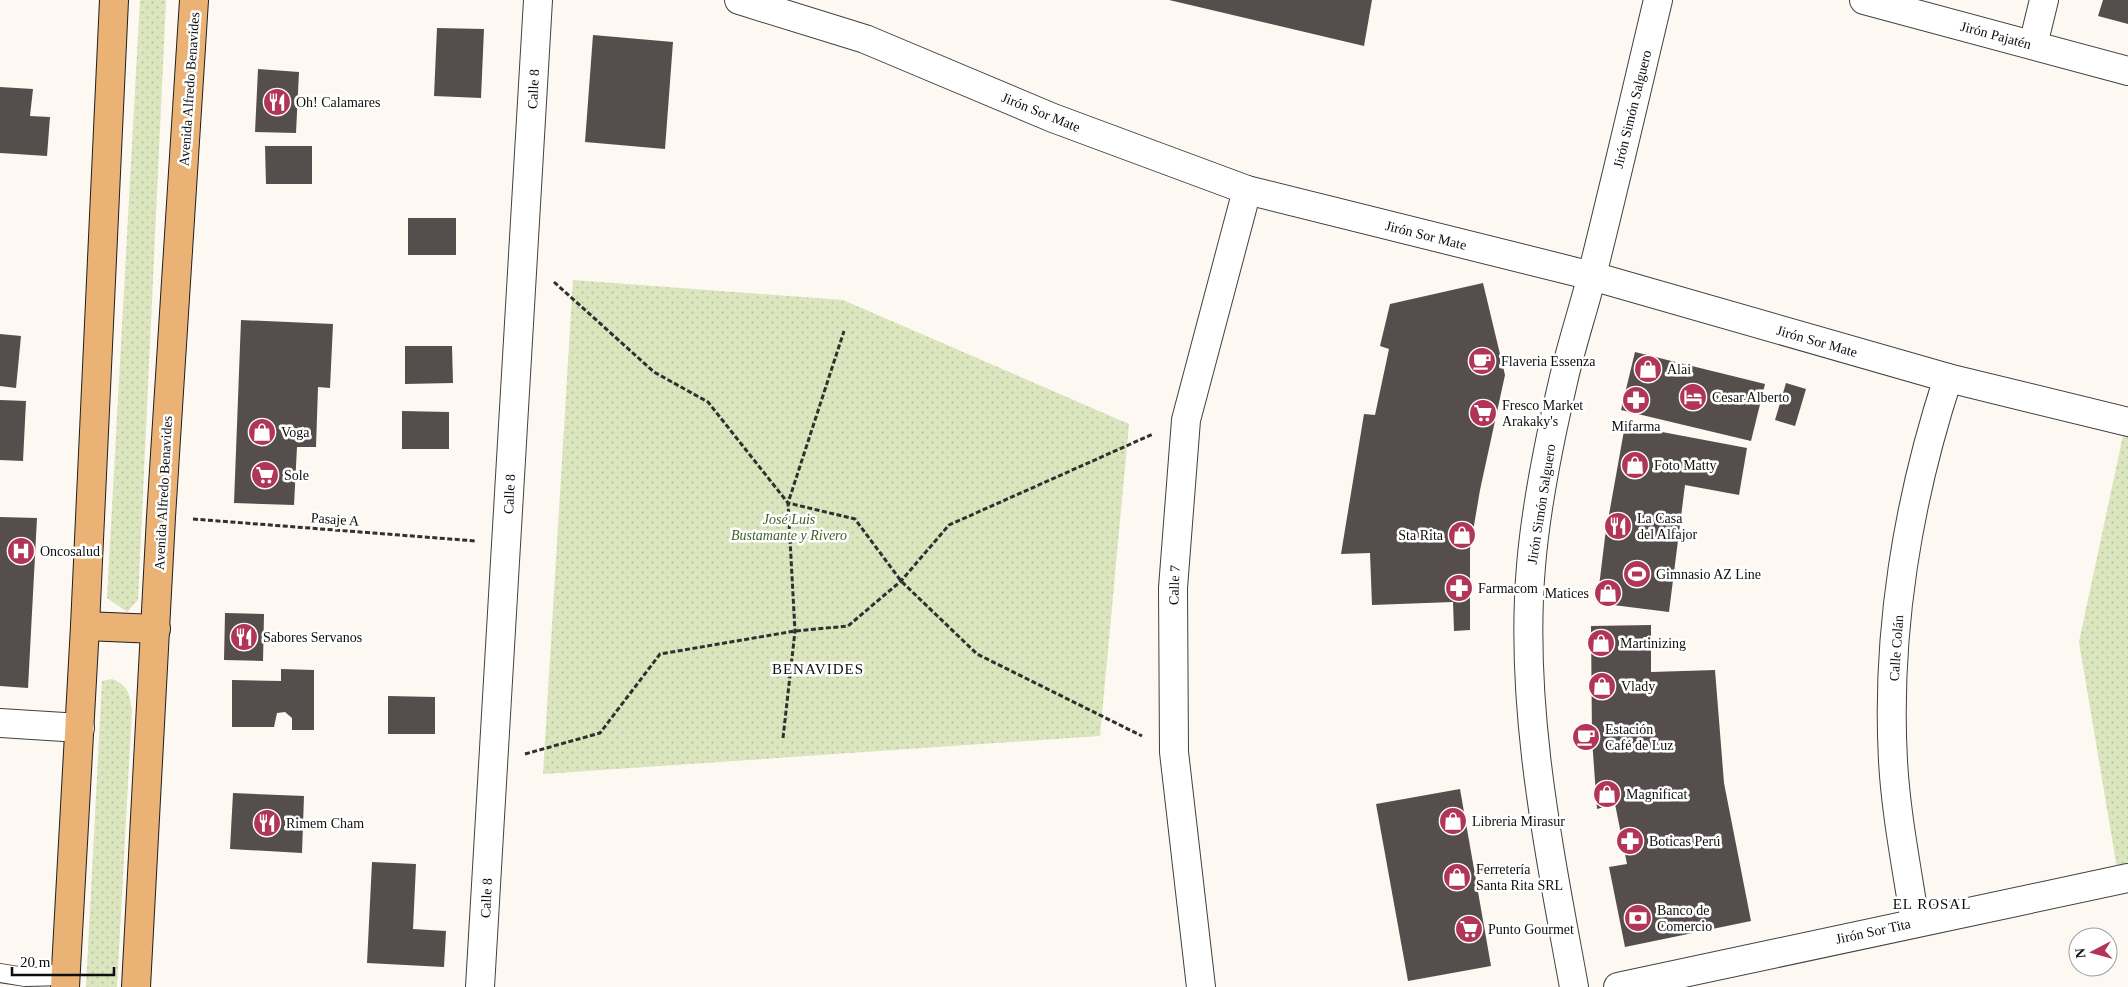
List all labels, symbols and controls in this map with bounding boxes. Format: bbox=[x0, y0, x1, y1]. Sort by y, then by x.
street label: Avenida Alfredo Benavides bbox=[177, 11, 202, 167]
street label: Jirón Pajatén bbox=[1959, 19, 2033, 52]
street label: Jirón Simón Salguero bbox=[1611, 48, 1654, 170]
street label: Calle 8 bbox=[525, 69, 542, 109]
restaurant icon: Oh! Calamares bbox=[262, 87, 292, 117]
street label: Jirón Sor Mate bbox=[999, 90, 1082, 135]
place label: Oh! Calamares bbox=[296, 95, 380, 110]
street label: Jirón Sor Mate bbox=[1384, 218, 1468, 253]
street label: Jirón Sor Mate bbox=[1775, 323, 1859, 360]
cafe icon: Flaveria Essenza bbox=[1467, 346, 1497, 376]
place label: Flaveria Essenza bbox=[1501, 354, 1596, 369]
shop icon: Alai bbox=[1633, 354, 1663, 384]
place label: Alai bbox=[1667, 362, 1691, 377]
hotel icon: Cesar Alberto bbox=[1678, 382, 1708, 412]
pharmacy icon: Mifarma bbox=[1621, 385, 1651, 415]
place label: Cesar Alberto bbox=[1712, 390, 1789, 405]
supermarket icon: Fresco Market Arakaky's bbox=[1468, 398, 1498, 428]
place label: Fresco Market Arakaky's bbox=[1502, 398, 1583, 429]
street label: Avenida Alfredo Benavides bbox=[152, 415, 175, 571]
shop icon: Voga bbox=[247, 417, 277, 447]
place label: Mifarma bbox=[1612, 419, 1661, 434]
place label: Voga bbox=[281, 425, 310, 440]
street label: Jirón Simón Salguero bbox=[1525, 443, 1558, 565]
shop icon: Foto Matty bbox=[1620, 450, 1650, 480]
place label: Foto Matty bbox=[1654, 458, 1717, 473]
supermarket icon: Sole bbox=[250, 460, 280, 490]
place label: Sole bbox=[284, 468, 309, 483]
street label: Calle 8 bbox=[501, 474, 518, 514]
street label: Pasaje A bbox=[310, 510, 361, 529]
restaurant icon: La Casa del Alfajor bbox=[1603, 511, 1633, 541]
place label: La Casa del Alfajor bbox=[1637, 511, 1698, 542]
park label: José Luis Bustamante y Rivero bbox=[731, 512, 847, 543]
shop icon: Sta Rita bbox=[1447, 520, 1477, 550]
place label: Sta Rita bbox=[1398, 528, 1444, 543]
hospital icon: Oncosalud bbox=[6, 536, 36, 566]
place label: Oncosalud bbox=[40, 544, 100, 559]
sports icon: Gimnasio AZ Line bbox=[1622, 559, 1652, 589]
street label: Calle 7 bbox=[1166, 565, 1183, 605]
place label: Gimnasio AZ Line bbox=[1656, 567, 1761, 582]
pharmacy icon: Farmacom bbox=[1444, 573, 1474, 603]
shop icon: Matices bbox=[1593, 578, 1623, 608]
place label: Farmacom bbox=[1478, 581, 1538, 596]
place label: Matices bbox=[1545, 586, 1589, 601]
street label: Calle Colán bbox=[1887, 614, 1906, 682]
restaurant icon: Sabores Servanos bbox=[229, 622, 259, 652]
shop icon: Martinizing bbox=[1586, 628, 1616, 658]
place label: Sabores Servanos bbox=[263, 630, 362, 645]
place label: Martinizing bbox=[1620, 636, 1686, 651]
district label: BENAVIDES bbox=[772, 661, 864, 677]
shop icon: Vlady bbox=[1587, 671, 1617, 701]
place label: Vlady bbox=[1621, 679, 1655, 694]
cafe icon: Estación Café de Luz bbox=[1571, 722, 1601, 752]
place label: Estación Café de Luz bbox=[1605, 722, 1673, 753]
shop icon: Magnificat bbox=[1592, 779, 1622, 809]
place label: Magnificat bbox=[1626, 787, 1688, 802]
shop icon: Libreria Mirasur bbox=[1438, 806, 1468, 836]
restaurant icon: Rimem Cham bbox=[252, 808, 282, 838]
place label: Libreria Mirasur bbox=[1472, 814, 1565, 829]
place label: Rimem Cham bbox=[286, 816, 364, 831]
pharmacy icon: Boticas Perú bbox=[1615, 826, 1645, 856]
place label: Boticas Perú bbox=[1649, 834, 1720, 849]
shop icon: Ferretería Santa Rita SRL bbox=[1442, 862, 1472, 892]
place label: Ferretería Santa Rita SRL bbox=[1476, 862, 1563, 893]
street label: Calle 8 bbox=[478, 878, 495, 918]
district label: EL ROSAL bbox=[1893, 896, 1971, 912]
bank icon: Banco de Comercio bbox=[1623, 903, 1653, 933]
place label: Banco de Comercio bbox=[1657, 903, 1712, 934]
supermarket icon: Punto Gourmet bbox=[1454, 914, 1484, 944]
street label: Jirón Sor Tita bbox=[1834, 916, 1913, 947]
place label: Punto Gourmet bbox=[1488, 922, 1574, 937]
north arrow bbox=[2068, 927, 2118, 977]
scale bar bbox=[12, 944, 115, 976]
text: N bbox=[2073, 947, 2089, 959]
text: 20 m bbox=[20, 954, 51, 970]

